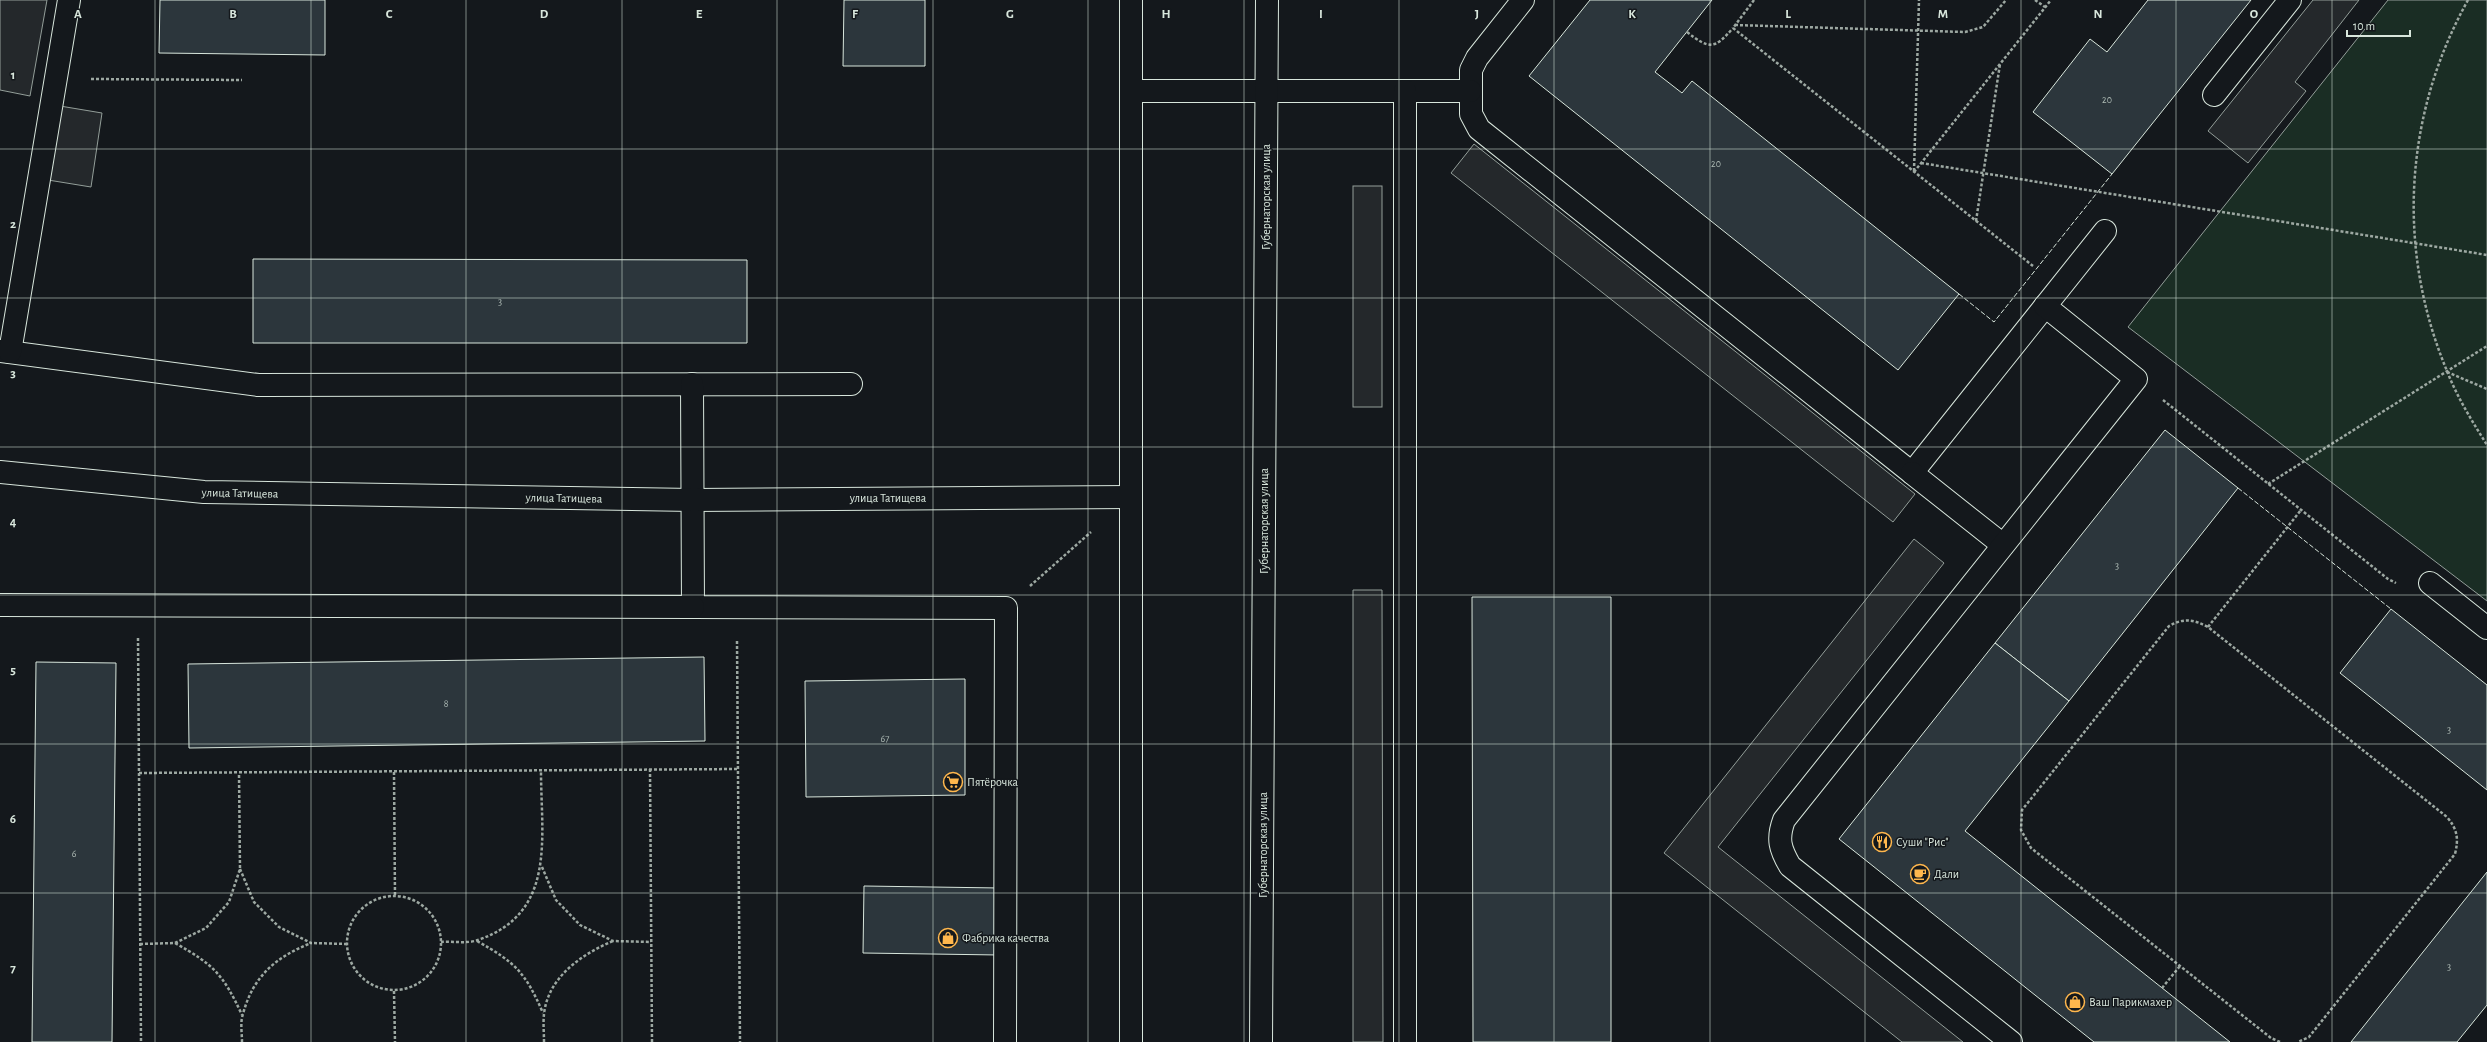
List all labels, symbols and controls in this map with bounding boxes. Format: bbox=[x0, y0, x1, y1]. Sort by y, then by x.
text: A bbox=[74, 8, 82, 21]
text: B bbox=[229, 8, 237, 21]
text: C bbox=[386, 8, 393, 21]
text: D bbox=[540, 8, 549, 21]
text: E bbox=[696, 8, 703, 21]
text: F bbox=[852, 8, 859, 21]
text: G bbox=[1006, 8, 1014, 21]
text: H bbox=[1161, 8, 1171, 21]
text: I bbox=[1319, 8, 1323, 21]
text: J bbox=[1475, 8, 1479, 21]
text: K bbox=[1628, 8, 1636, 21]
text: L bbox=[1785, 8, 1791, 21]
text: M bbox=[1938, 8, 1948, 21]
text: N bbox=[2093, 8, 2103, 21]
text: O bbox=[2250, 8, 2259, 21]
scale bar bbox=[2347, 12, 2410, 38]
text: 10 m bbox=[2353, 20, 2375, 32]
text: 1 bbox=[11, 69, 15, 82]
house number: 20 bbox=[2102, 95, 2112, 105]
street label: Губернаторская улица bbox=[1260, 143, 1273, 250]
house number: 20 bbox=[1711, 159, 1721, 169]
text: 2 bbox=[10, 218, 16, 231]
house number: 3 bbox=[498, 297, 502, 307]
text: 3 bbox=[10, 367, 16, 380]
street label: Губернаторская улица bbox=[1258, 467, 1271, 574]
street label: улица Татищева bbox=[201, 486, 279, 501]
street label: улица Татищева bbox=[525, 491, 603, 506]
street label: улица Татищева bbox=[849, 492, 927, 505]
text: 4 bbox=[10, 516, 17, 529]
house number: 3 bbox=[2115, 561, 2119, 571]
text: 5 bbox=[10, 664, 16, 677]
house number: 8 bbox=[444, 699, 449, 709]
house number: 3 bbox=[2447, 725, 2451, 735]
house number: 67 bbox=[881, 734, 889, 744]
supermarket icon: Пятёрочка bbox=[942, 771, 964, 793]
place label: Пятёрочка bbox=[967, 776, 1019, 788]
street label: Губернаторская улица bbox=[1257, 791, 1270, 898]
text: 6 bbox=[10, 813, 16, 826]
restaurant icon: Суши "Рис" bbox=[1871, 831, 1893, 853]
place label: Суши "Рис" bbox=[1896, 836, 1949, 849]
house number: 6 bbox=[72, 849, 77, 859]
cafe icon: Дали bbox=[1909, 863, 1931, 885]
place label: Дали bbox=[1934, 868, 1959, 880]
shop icon: Фабрика качества bbox=[937, 927, 959, 949]
place label: Фабрика качества bbox=[962, 932, 1050, 944]
text: 7 bbox=[10, 962, 16, 975]
house number: 3 bbox=[2447, 962, 2451, 972]
shop icon: Ваш Парикмахер bbox=[2064, 991, 2086, 1013]
place label: Ваш Парикмахер bbox=[2089, 996, 2172, 1008]

